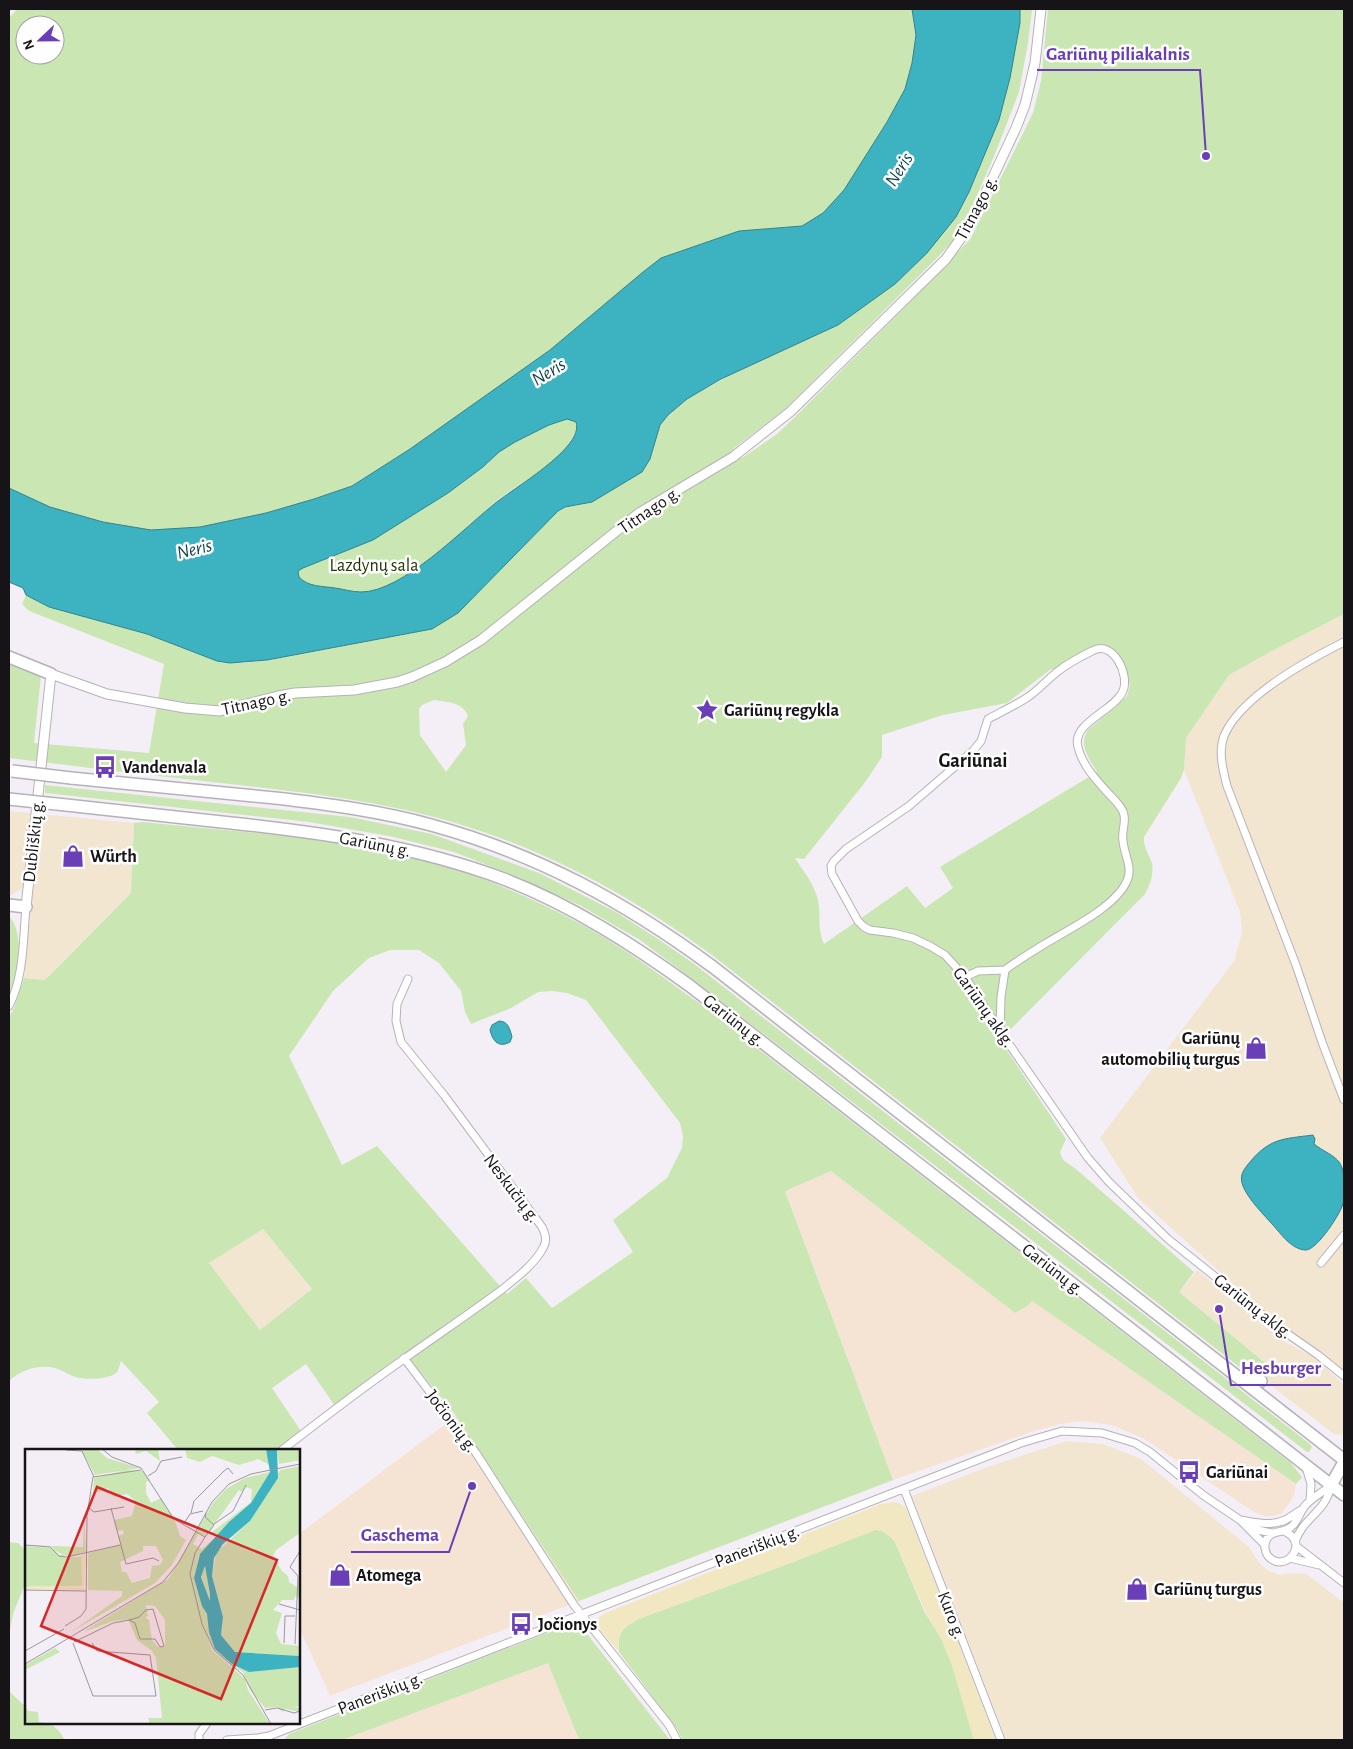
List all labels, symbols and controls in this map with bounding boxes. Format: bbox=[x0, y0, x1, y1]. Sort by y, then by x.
north arrow bbox=[15, 15, 65, 65]
callout: Gariūnų piliakalnis bbox=[1037, 36, 1200, 70]
text: N bbox=[21, 37, 37, 52]
text: Gariūnų piliakalnis bbox=[1046, 45, 1190, 64]
water label: Neris bbox=[882, 150, 917, 190]
street label: Titnago g. bbox=[953, 173, 1001, 244]
water label: Neris bbox=[529, 355, 569, 390]
street label: Titnago g. bbox=[616, 484, 684, 538]
water label: Neris bbox=[175, 536, 214, 563]
park label: Lazdynų sala bbox=[329, 557, 419, 575]
street label: Titnago g. bbox=[220, 687, 292, 719]
place icon: Gariūnų regykla bbox=[694, 697, 720, 723]
place label: Gariūnų regykla bbox=[724, 702, 839, 720]
district label: Gariūnai bbox=[938, 751, 1008, 771]
bus stop icon: Vandenvala bbox=[92, 754, 118, 780]
place label: Vandenvala bbox=[122, 759, 207, 777]
street label: Dubliškių g. bbox=[21, 799, 47, 883]
street label: Gariūnų g. bbox=[338, 829, 412, 861]
shop icon: Würth bbox=[60, 843, 86, 869]
place label: Würth bbox=[90, 848, 137, 866]
street label: Gariūnų aklg. bbox=[949, 964, 1017, 1051]
street label: Gariūnų g. bbox=[699, 991, 767, 1050]
place label: Gariūnų automobilių turgus bbox=[1101, 1030, 1241, 1069]
shop icon: Gariūnų automobilių turgus bbox=[1243, 1035, 1269, 1061]
street label: Neskučių g. bbox=[480, 1151, 543, 1226]
street label: Gariūnų g. bbox=[1018, 1240, 1086, 1299]
street label: Gariūnų aklg. bbox=[1210, 1271, 1295, 1343]
callout: Hesburger bbox=[1231, 1351, 1331, 1385]
text: Hesburger bbox=[1241, 1359, 1322, 1378]
street label: Jočionių g. bbox=[422, 1387, 480, 1456]
inset map bbox=[25, 1449, 300, 1724]
bus stop icon: Gariūnai bbox=[1176, 1459, 1202, 1485]
place label: Gariūnai bbox=[1206, 1464, 1268, 1482]
callout: Gaschema bbox=[351, 1518, 449, 1552]
street label: Paneriškių g. bbox=[713, 1523, 802, 1571]
text: Gaschema bbox=[361, 1526, 439, 1545]
shop icon: Atomega bbox=[327, 1562, 353, 1588]
place label: Atomega bbox=[356, 1567, 422, 1585]
shop icon: Gariūnų turgus bbox=[1124, 1576, 1150, 1602]
place label: Gariūnų turgus bbox=[1154, 1581, 1262, 1599]
street label: Kuro g. bbox=[934, 1589, 968, 1641]
bus stop icon: Jočionys bbox=[508, 1611, 534, 1637]
place label: Jočionys bbox=[538, 1616, 597, 1634]
street label: Paneriškių g. bbox=[336, 1670, 425, 1718]

